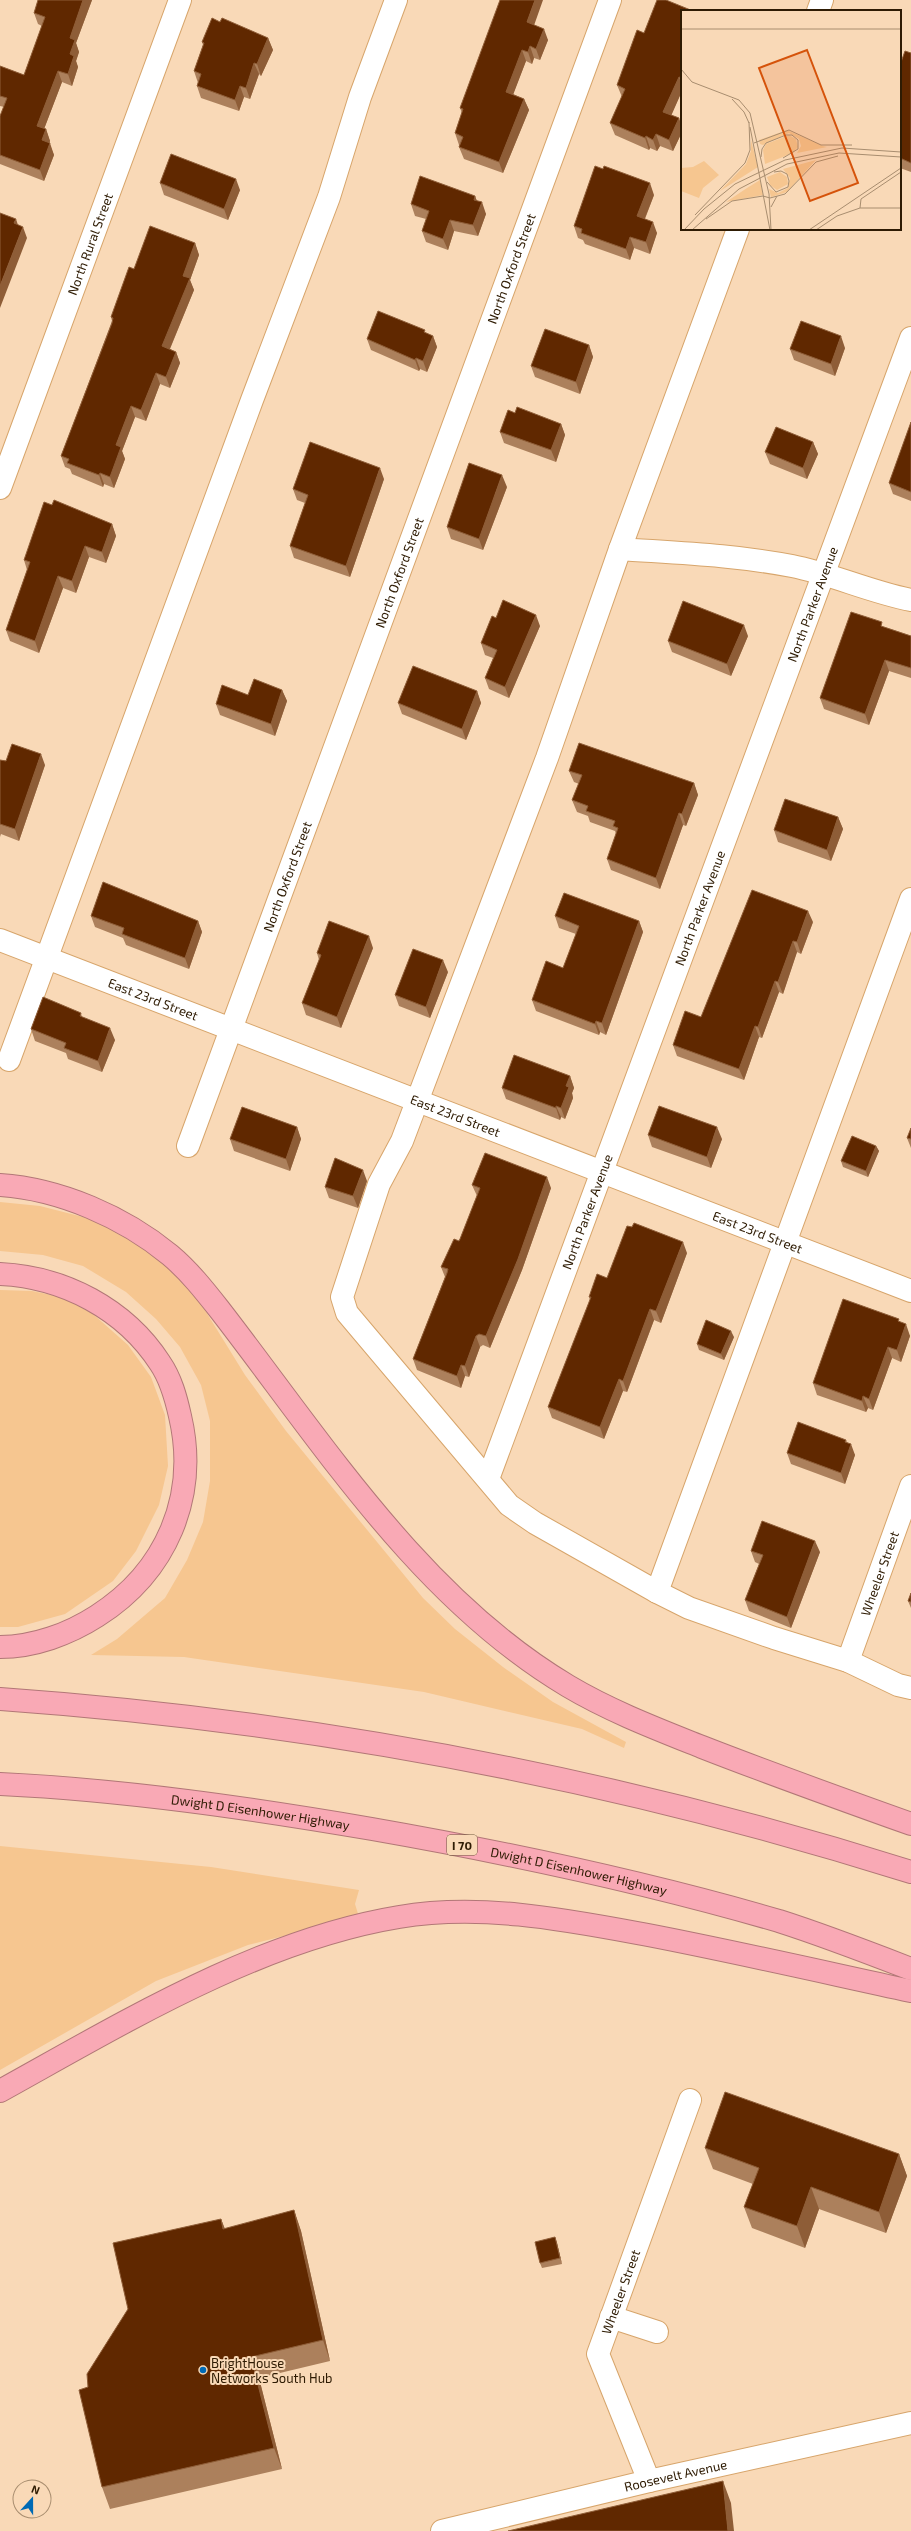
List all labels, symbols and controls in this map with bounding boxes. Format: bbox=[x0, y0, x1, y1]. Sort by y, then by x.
inset map bbox=[681, 10, 901, 230]
street label: North Rural Street bbox=[64, 191, 116, 297]
street label: North Oxford Street bbox=[483, 211, 539, 326]
street label: North Oxford Street bbox=[371, 515, 427, 630]
street label: North Parker Avenue bbox=[784, 544, 841, 664]
street label: North Oxford Street bbox=[260, 819, 315, 934]
street label: North Parker Avenue bbox=[671, 848, 728, 968]
street label: East 23rd Street bbox=[106, 974, 200, 1024]
street label: East 23rd Street bbox=[408, 1091, 503, 1140]
street label: North Parker Avenue bbox=[558, 1152, 616, 1272]
street label: East 23rd Street bbox=[710, 1207, 805, 1257]
street label: Wheeler Street bbox=[857, 1529, 902, 1618]
street label: Dwight D Eisenhower Highway bbox=[170, 1791, 351, 1833]
road number: I 70 bbox=[447, 1835, 477, 1855]
street label: Dwight D Eisenhower Highway bbox=[489, 1843, 669, 1898]
street label: Wheeler Street bbox=[598, 2247, 643, 2336]
place label: BrightHouse Networks South Hub bbox=[211, 2355, 333, 2386]
marker: BrightHouse Networks South Hub bbox=[198, 2365, 208, 2375]
street label: Roosevelt Avenue bbox=[622, 2456, 728, 2495]
north arrow bbox=[12, 2479, 52, 2519]
text: N bbox=[30, 2482, 42, 2497]

